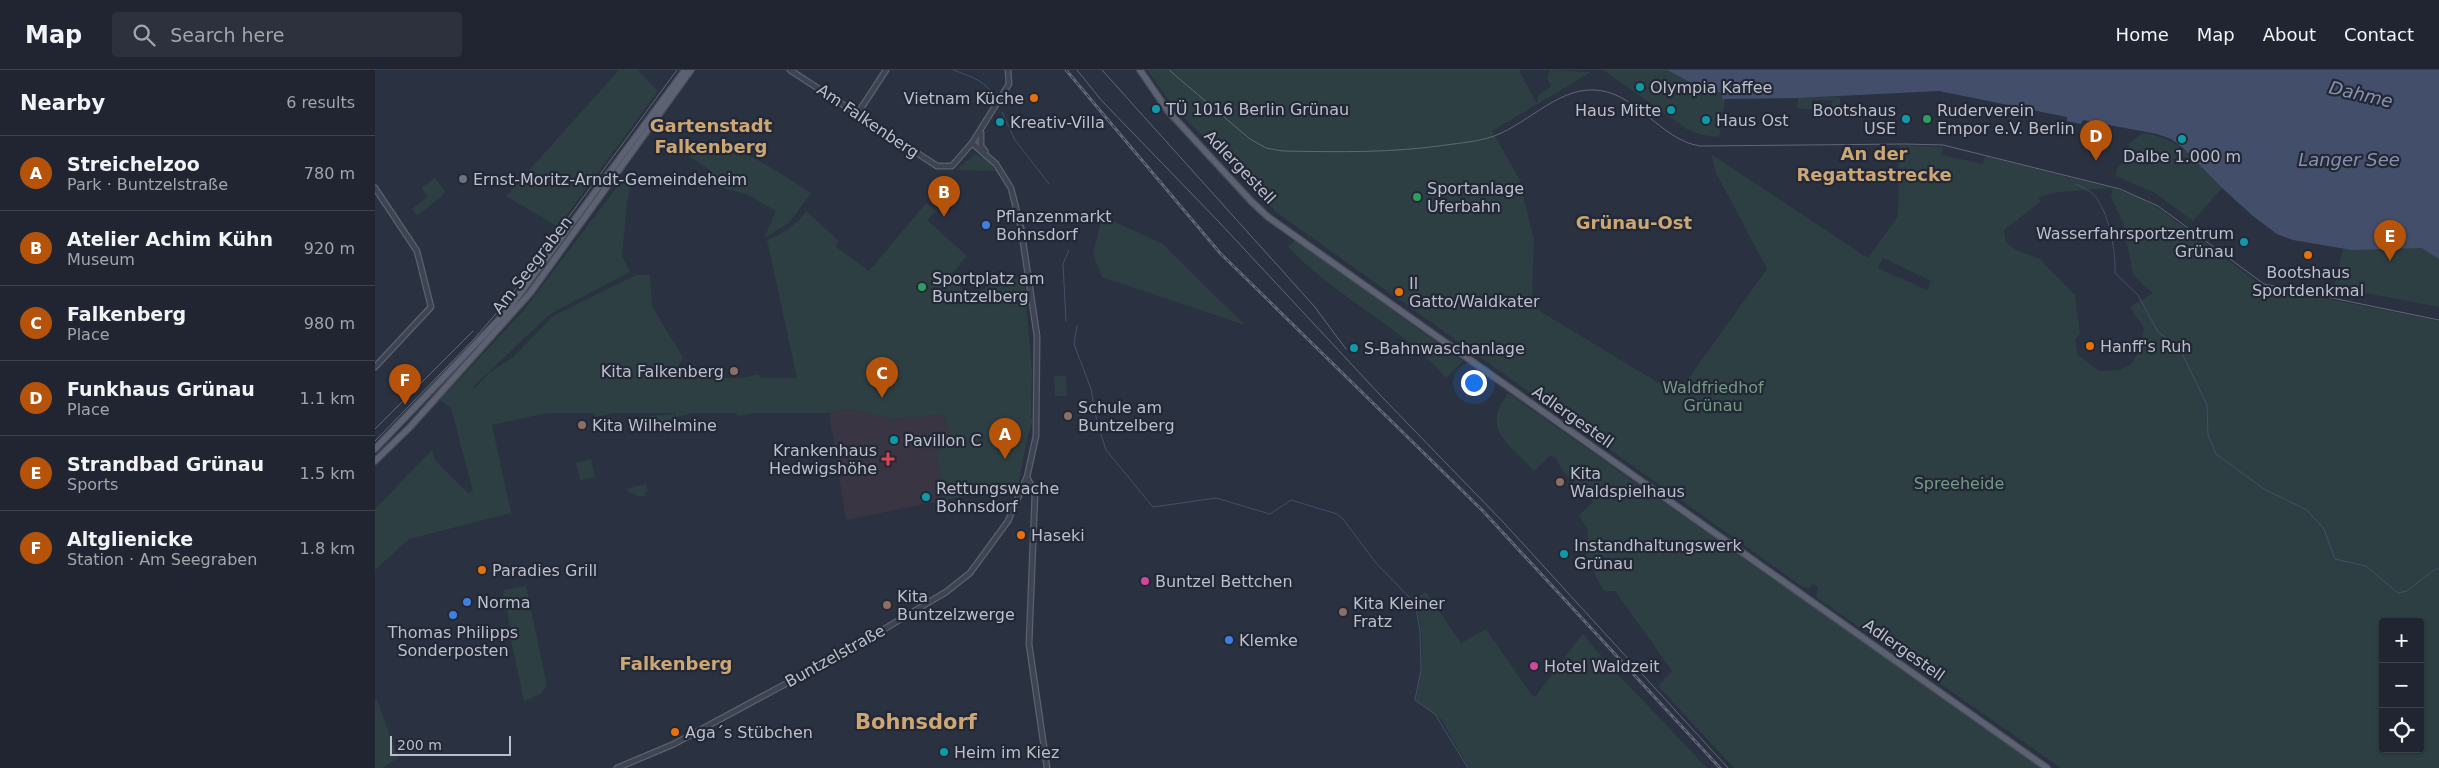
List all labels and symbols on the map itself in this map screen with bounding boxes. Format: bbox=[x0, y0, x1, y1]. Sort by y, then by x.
water label: Dahme bbox=[2327, 76, 2395, 112]
place label: Olympia Kaffee bbox=[1650, 78, 1772, 97]
street label: Am Falkenberg bbox=[813, 80, 923, 162]
marker: Olympia Kaffee bbox=[1634, 81, 1646, 93]
place label: Vietnam Küche bbox=[904, 89, 1024, 108]
marker: Vietnam Küche bbox=[1028, 92, 1040, 104]
place label: TÜ 1016 Berlin Grünau bbox=[1165, 100, 1349, 119]
place label: Haus Mitte bbox=[1575, 101, 1661, 120]
place label: Bootshaus USE bbox=[1812, 101, 1896, 138]
place label: Ruderverein Empor e.V. Berlin bbox=[1937, 101, 2075, 138]
marker: TÜ 1016 Berlin Grünau bbox=[1150, 103, 1162, 115]
marker: Haus Mitte bbox=[1665, 104, 1677, 116]
place label: Haus Ost bbox=[1716, 111, 1789, 130]
place label: Kreativ-Villa bbox=[1010, 113, 1105, 132]
marker: Bootshaus USE bbox=[1900, 113, 1912, 125]
marker: Ruderverein Empor e.V. Berlin bbox=[1921, 113, 1933, 125]
marker: Haus Ost bbox=[1700, 114, 1712, 126]
district label: Gartenstadt Falkenberg bbox=[650, 115, 773, 157]
marker: Kreativ-Villa bbox=[994, 116, 1006, 128]
pin: D bbox=[2080, 120, 2112, 161]
street label: Adlergestell bbox=[1200, 126, 1280, 208]
marker: Dalbe 1.000 m bbox=[2176, 133, 2188, 145]
district label: An der Regattastrecke bbox=[1796, 143, 1952, 185]
place label: Dalbe 1.000 m bbox=[2123, 147, 2241, 166]
water label: Langer See bbox=[2298, 149, 2400, 170]
place label: Ernst-Moritz-Arndt-Gemeindeheim bbox=[473, 170, 747, 189]
marker: Ernst-Moritz-Arndt-Gemeindeheim bbox=[457, 173, 469, 185]
pin: B bbox=[928, 176, 960, 217]
place label: Sportanlage Uferbahn bbox=[1427, 179, 1524, 216]
marker: Sportanlage Uferbahn bbox=[1411, 191, 1423, 203]
place label: Pflanzenmarkt Bohnsdorf bbox=[996, 207, 1112, 244]
district label: Grünau-Ost bbox=[1576, 212, 1693, 233]
street label: Am Seegraben bbox=[488, 213, 576, 317]
marker: Pflanzenmarkt Bohnsdorf bbox=[980, 219, 992, 231]
pin: E bbox=[2374, 220, 2406, 261]
place label: Wasserfahrsportzentrum Grünau bbox=[2036, 224, 2234, 261]
marker: Wasserfahrsportzentrum Grünau bbox=[2238, 236, 2250, 248]
marker: Bootshaus Sportdenkmal bbox=[2302, 249, 2314, 261]
place label: Bootshaus Sportdenkmal bbox=[2252, 263, 2364, 300]
place label: Sportplatz am Buntzelberg bbox=[932, 269, 1045, 306]
place label: Il Gatto/Waldkater bbox=[1409, 274, 1540, 311]
marker: Sportplatz am Buntzelberg bbox=[916, 281, 928, 293]
marker: Il Gatto/Waldkater bbox=[1393, 286, 1405, 298]
place label: Hanff's Ruh bbox=[2100, 337, 2192, 356]
place label: S-Bahnwaschanlage bbox=[1364, 339, 1525, 358]
marker: Hanff's Ruh bbox=[2084, 340, 2096, 352]
marker: S-Bahnwaschanlage bbox=[1348, 342, 1360, 354]
pin: C bbox=[866, 357, 898, 398]
place label: Kita Falkenberg bbox=[601, 362, 724, 381]
pin: F bbox=[389, 364, 421, 405]
marker: Kita Falkenberg bbox=[728, 365, 740, 377]
your location bbox=[1461, 370, 1487, 396]
park label: Waldfriedhof Grünau bbox=[1662, 378, 1764, 415]
street label: Adlergestell bbox=[1529, 382, 1617, 452]
place label: Schule am Buntzelberg bbox=[1078, 398, 1175, 435]
marker: Schule am Buntzelberg bbox=[1062, 410, 1074, 422]
place label: Kita Wilhelmine bbox=[592, 416, 717, 435]
pin: A bbox=[989, 418, 1021, 459]
marker: Kita Wilhelmine bbox=[576, 419, 588, 431]
place label: Pavillon C bbox=[904, 431, 982, 450]
marker: Pavillon C bbox=[888, 434, 900, 446]
place label: Krankenhaus Hedwigshöhe bbox=[769, 441, 877, 478]
marker: Krankenhaus Hedwigshöhe bbox=[881, 452, 895, 466]
place label: Kita Waldspielhaus bbox=[1570, 464, 1685, 501]
park label: Spreeheide bbox=[1914, 474, 2004, 493]
marker: Kita Waldspielhaus bbox=[1554, 476, 1566, 488]
place label: Rettungswache Bohnsdorf bbox=[936, 479, 1059, 516]
marker: Rettungswache Bohnsdorf bbox=[920, 491, 932, 503]
place label: Haseki bbox=[1031, 526, 1085, 545]
marker: Haseki bbox=[1015, 529, 1027, 541]
place label: Instandhaltungswerk Grünau bbox=[1574, 536, 1743, 573]
marker: Instandhaltungswerk Grünau bbox=[1558, 548, 1570, 560]
place label: Paradies Grill bbox=[492, 561, 597, 580]
marker: Paradies Grill bbox=[476, 564, 488, 576]
place label: Buntzel Bettchen bbox=[1155, 572, 1293, 591]
marker: Buntzel Bettchen bbox=[1139, 575, 1151, 587]
place label: Kita Buntzelzwerge bbox=[897, 587, 1015, 624]
place label: Norma bbox=[477, 593, 530, 612]
place label: Kita Kleiner Fratz bbox=[1353, 594, 1445, 631]
marker: Norma bbox=[461, 596, 473, 608]
marker: Kita Buntzelzwerge bbox=[881, 599, 893, 611]
marker: Kita Kleiner Fratz bbox=[1337, 606, 1349, 618]
marker: Thomas Philipps Sonderposten bbox=[447, 609, 459, 621]
street label: Adlergestell bbox=[1860, 615, 1948, 685]
street label: Buntzelstraße bbox=[782, 621, 888, 691]
place label: Thomas Philipps Sonderposten bbox=[387, 623, 518, 660]
place label: Klemke bbox=[1239, 631, 1298, 650]
marker: Klemke bbox=[1223, 634, 1235, 646]
district label: Falkenberg bbox=[620, 653, 732, 674]
place label: Hotel Waldzeit bbox=[1544, 657, 1660, 676]
marker: Hotel Waldzeit bbox=[1528, 660, 1540, 672]
district label: Bohnsdorf bbox=[855, 710, 978, 734]
place label: Aga´s Stübchen bbox=[685, 723, 813, 742]
marker: Aga´s Stübchen bbox=[669, 726, 681, 738]
scale bar bbox=[390, 733, 511, 756]
place label: Heim im Kiez bbox=[954, 743, 1059, 762]
marker: Heim im Kiez bbox=[938, 746, 950, 758]

